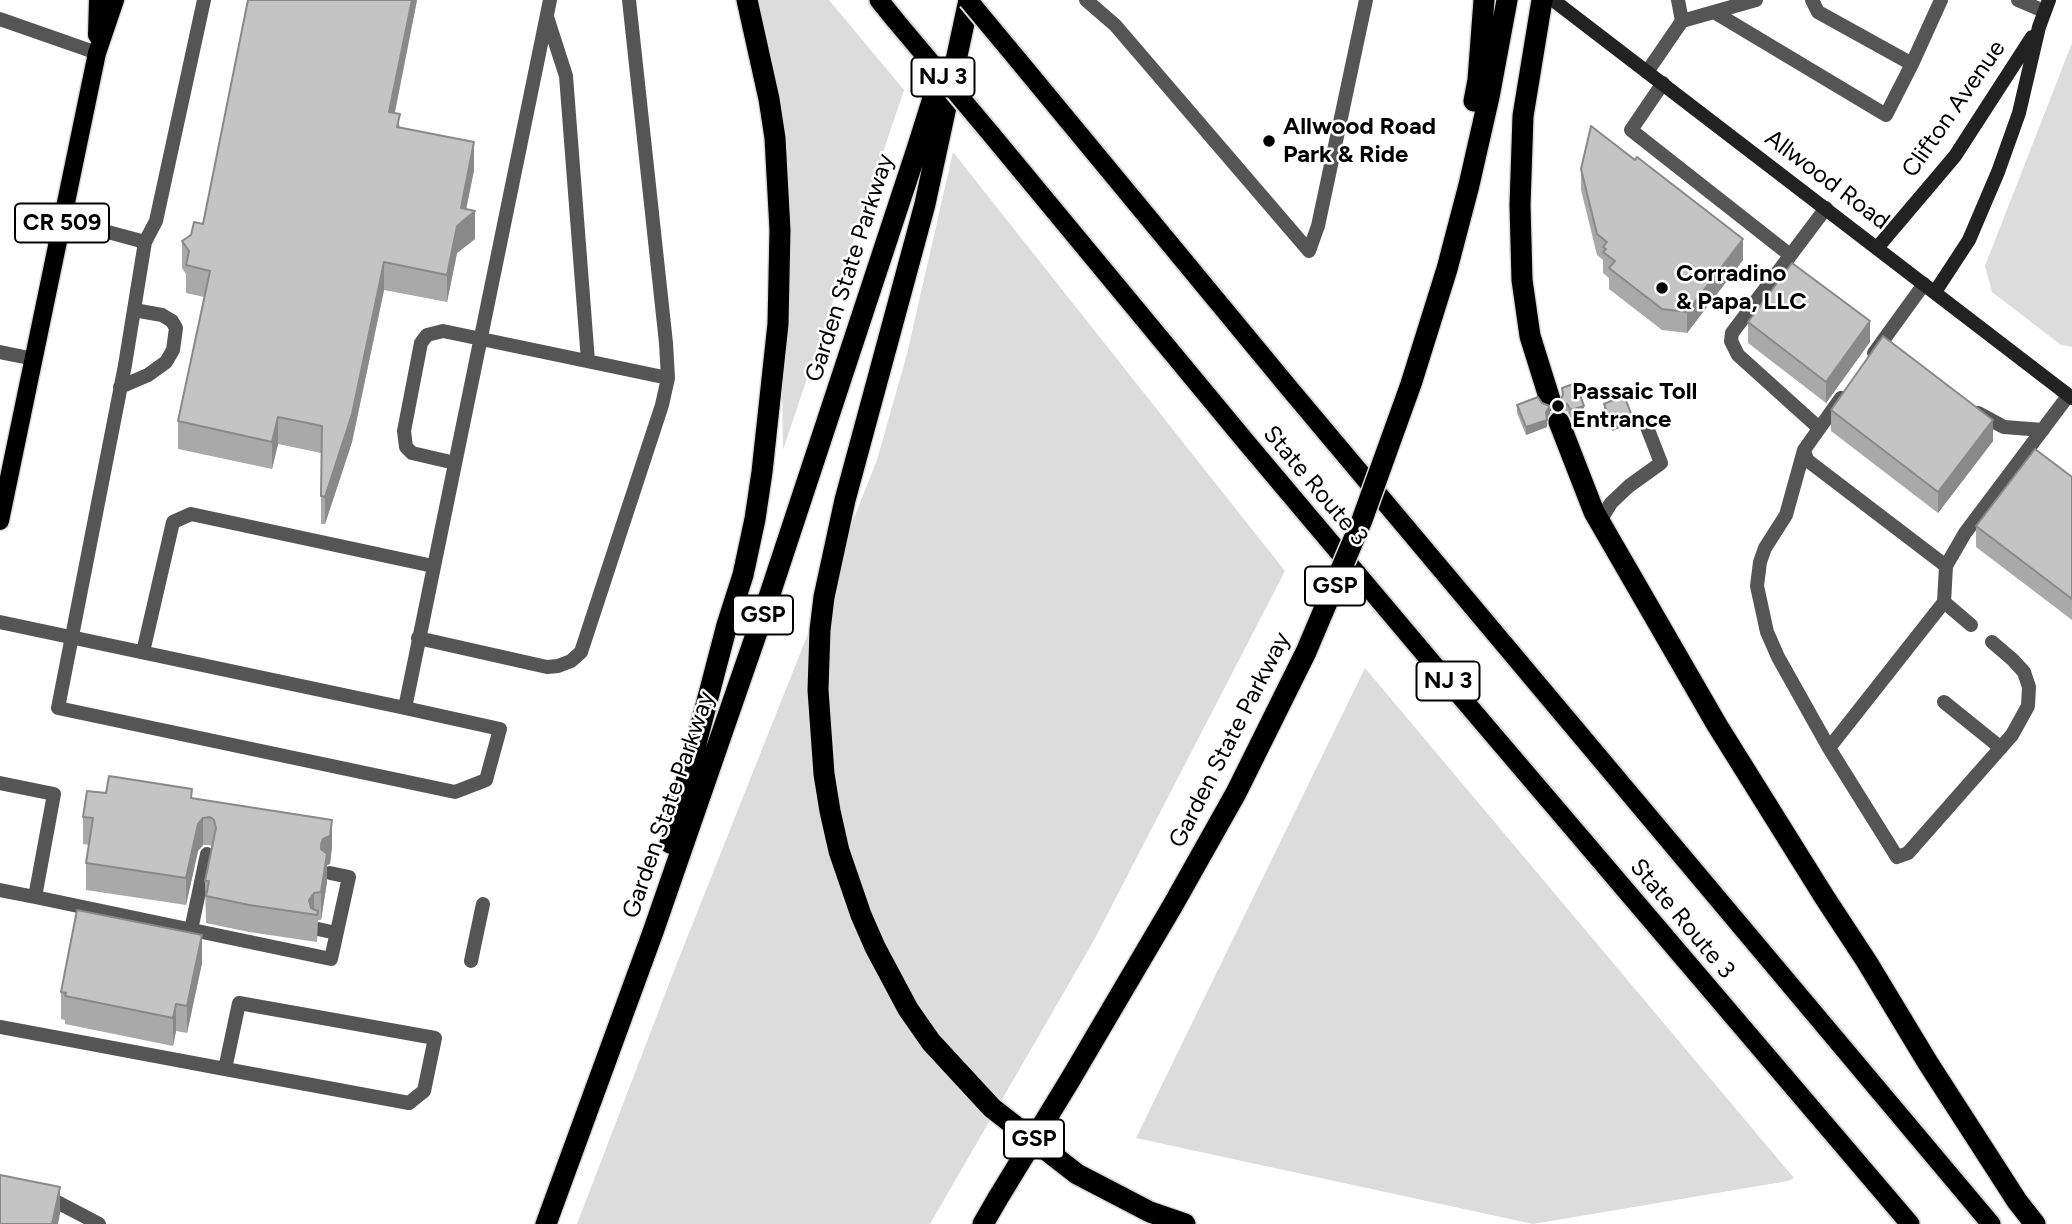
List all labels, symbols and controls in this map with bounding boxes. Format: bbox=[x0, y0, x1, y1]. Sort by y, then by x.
street label: Clifton Avenue bbox=[1896, 35, 2012, 183]
road number: NJ 3 bbox=[912, 58, 974, 96]
place label: Allwood Road Park & Ride bbox=[1283, 113, 1436, 169]
street label: Allwood Road bbox=[1759, 124, 1895, 236]
marker: Allwood Road Park & Ride bbox=[1261, 133, 1277, 149]
street label: Garden State Parkway bbox=[800, 150, 900, 386]
road number: CR 509 bbox=[15, 204, 109, 243]
place label: Corradino & Papa, LLC bbox=[1676, 260, 1807, 316]
marker: Corradino & Papa, LLC bbox=[1654, 280, 1670, 296]
place label: Passaic Toll Entrance bbox=[1572, 378, 1697, 434]
marker: Passaic Toll Entrance bbox=[1550, 398, 1566, 414]
street label: State Route 3 bbox=[1257, 420, 1373, 552]
road number: GSP bbox=[1305, 566, 1365, 606]
road number: GSP bbox=[733, 596, 793, 635]
street label: Garden State Parkway bbox=[1163, 627, 1297, 853]
road number: NJ 3 bbox=[1416, 662, 1480, 701]
street label: Garden State Parkway bbox=[617, 688, 721, 922]
street label: State Route 3 bbox=[1624, 853, 1740, 985]
road number: GSP bbox=[1004, 1120, 1064, 1158]

